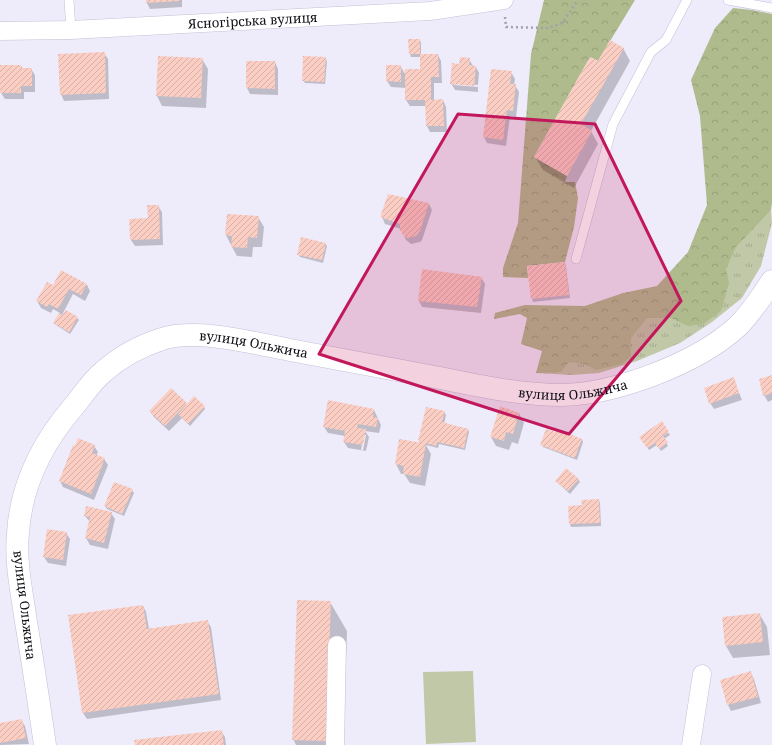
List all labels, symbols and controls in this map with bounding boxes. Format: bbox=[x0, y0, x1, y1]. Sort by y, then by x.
street label: Ясногірська вулиця bbox=[187, 8, 318, 33]
street label: вулиця Ольжича bbox=[199, 326, 310, 362]
street label: вулиця Ольжича bbox=[517, 375, 630, 404]
street label: вулиця Ольжича bbox=[9, 549, 41, 661]

